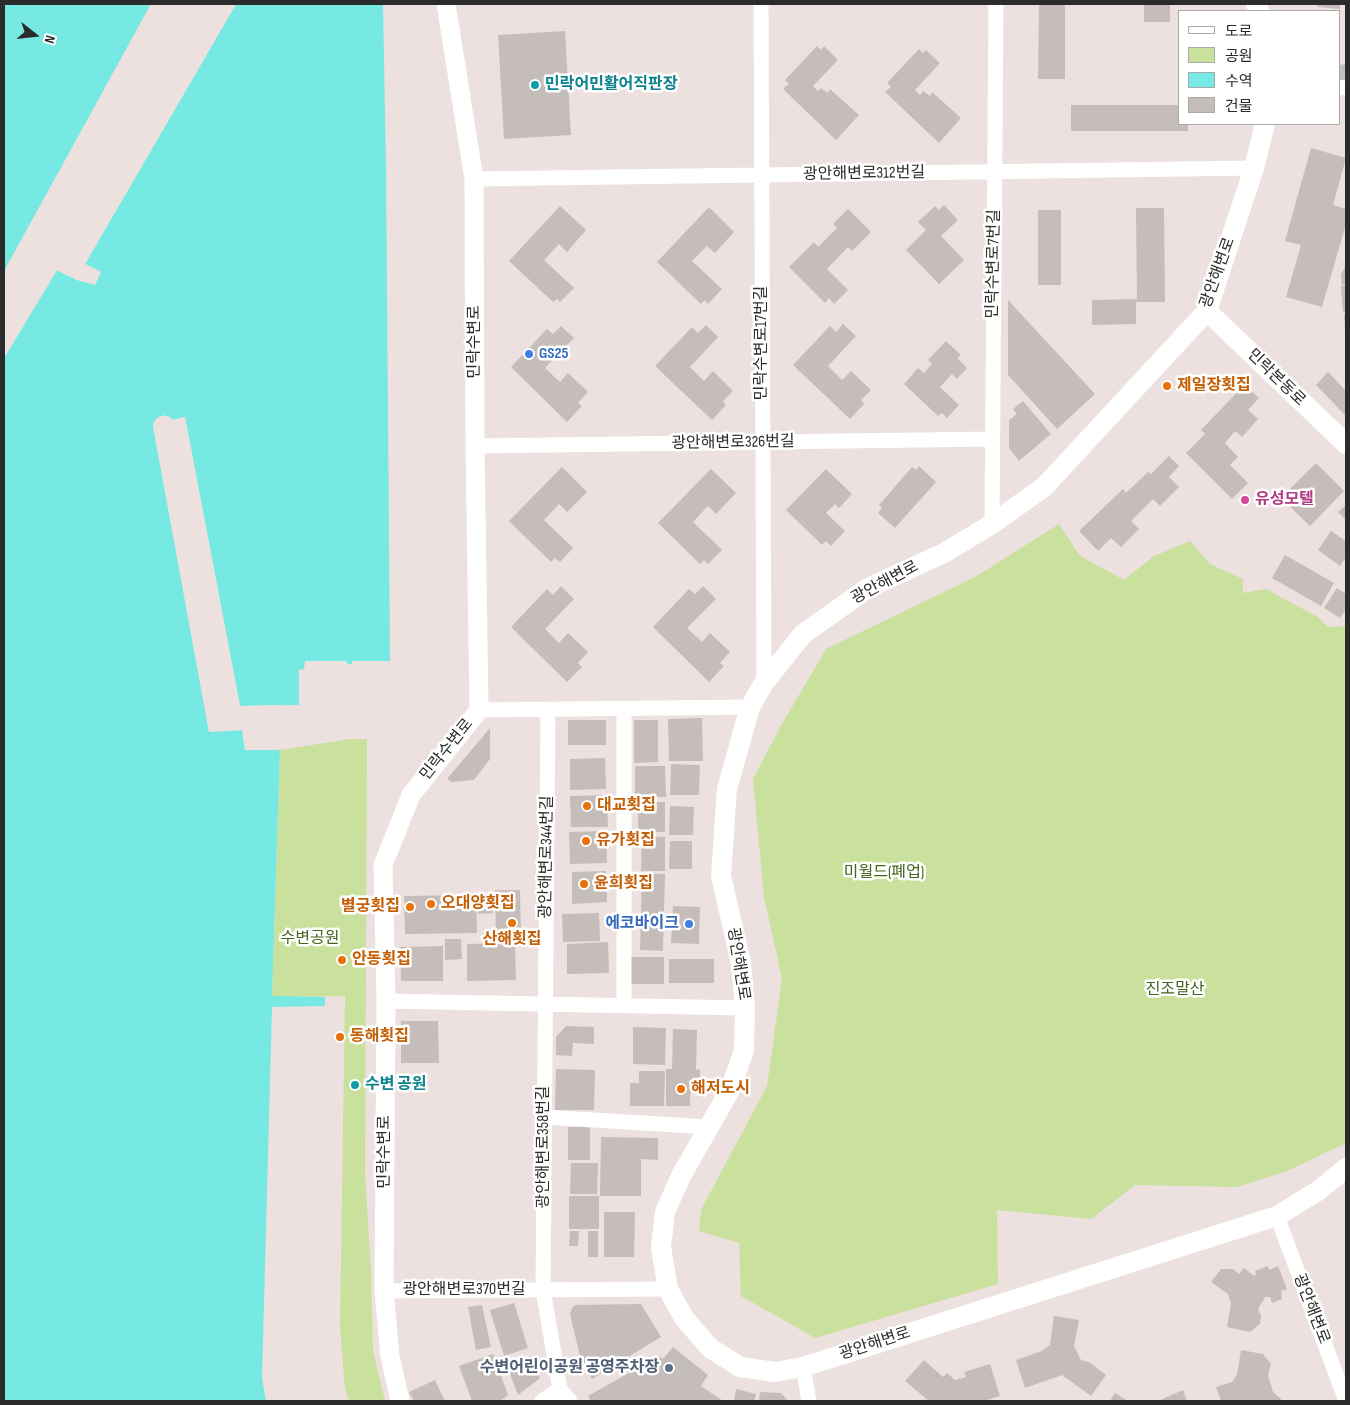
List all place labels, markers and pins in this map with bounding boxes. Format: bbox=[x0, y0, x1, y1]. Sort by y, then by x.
place label: 민락어민활어직판장 bbox=[545, 75, 677, 95]
marker: 민락어민활어직판장 bbox=[529, 79, 541, 91]
place label: GS25 bbox=[539, 344, 569, 364]
marker: GS25 bbox=[523, 348, 535, 360]
place label: 제일장횟집 bbox=[1177, 376, 1251, 396]
marker: 제일장횟집 bbox=[1161, 380, 1173, 392]
place label: 유성모텔 bbox=[1255, 490, 1314, 510]
marker: 유성모텔 bbox=[1239, 494, 1251, 506]
place label: 대교횟집 bbox=[597, 796, 656, 816]
marker: 대교횟집 bbox=[581, 800, 593, 812]
place label: 유가횟집 bbox=[596, 831, 655, 851]
marker: 유가횟집 bbox=[580, 835, 592, 847]
place label: 윤희횟집 bbox=[594, 874, 653, 894]
marker: 윤희횟집 bbox=[578, 878, 590, 890]
place label: 오대양횟집 bbox=[441, 894, 515, 914]
place label: 별궁횟집 bbox=[341, 897, 400, 917]
marker: 오대양횟집 bbox=[425, 898, 437, 910]
marker: 별궁횟집 bbox=[404, 901, 416, 913]
place label: 에코바이크 bbox=[605, 914, 679, 934]
marker: 산해횟집 bbox=[506, 917, 518, 929]
marker: 에코바이크 bbox=[683, 918, 695, 930]
place label: 산해횟집 bbox=[483, 930, 541, 950]
place label: 안동횟집 bbox=[352, 950, 411, 970]
marker: 안동횟집 bbox=[336, 954, 348, 966]
place label: 동해횟집 bbox=[350, 1027, 409, 1047]
marker: 동해횟집 bbox=[334, 1031, 346, 1043]
place label: 수변 공원 bbox=[365, 1075, 426, 1095]
marker: 수변 공원 bbox=[349, 1079, 361, 1091]
place label: 해저도시 bbox=[691, 1079, 750, 1099]
marker: 해저도시 bbox=[675, 1083, 687, 1095]
place label: 수변어린이공원 공영주차장 bbox=[480, 1358, 659, 1378]
marker: 수변어린이공원 공영주차장 bbox=[663, 1362, 675, 1374]

